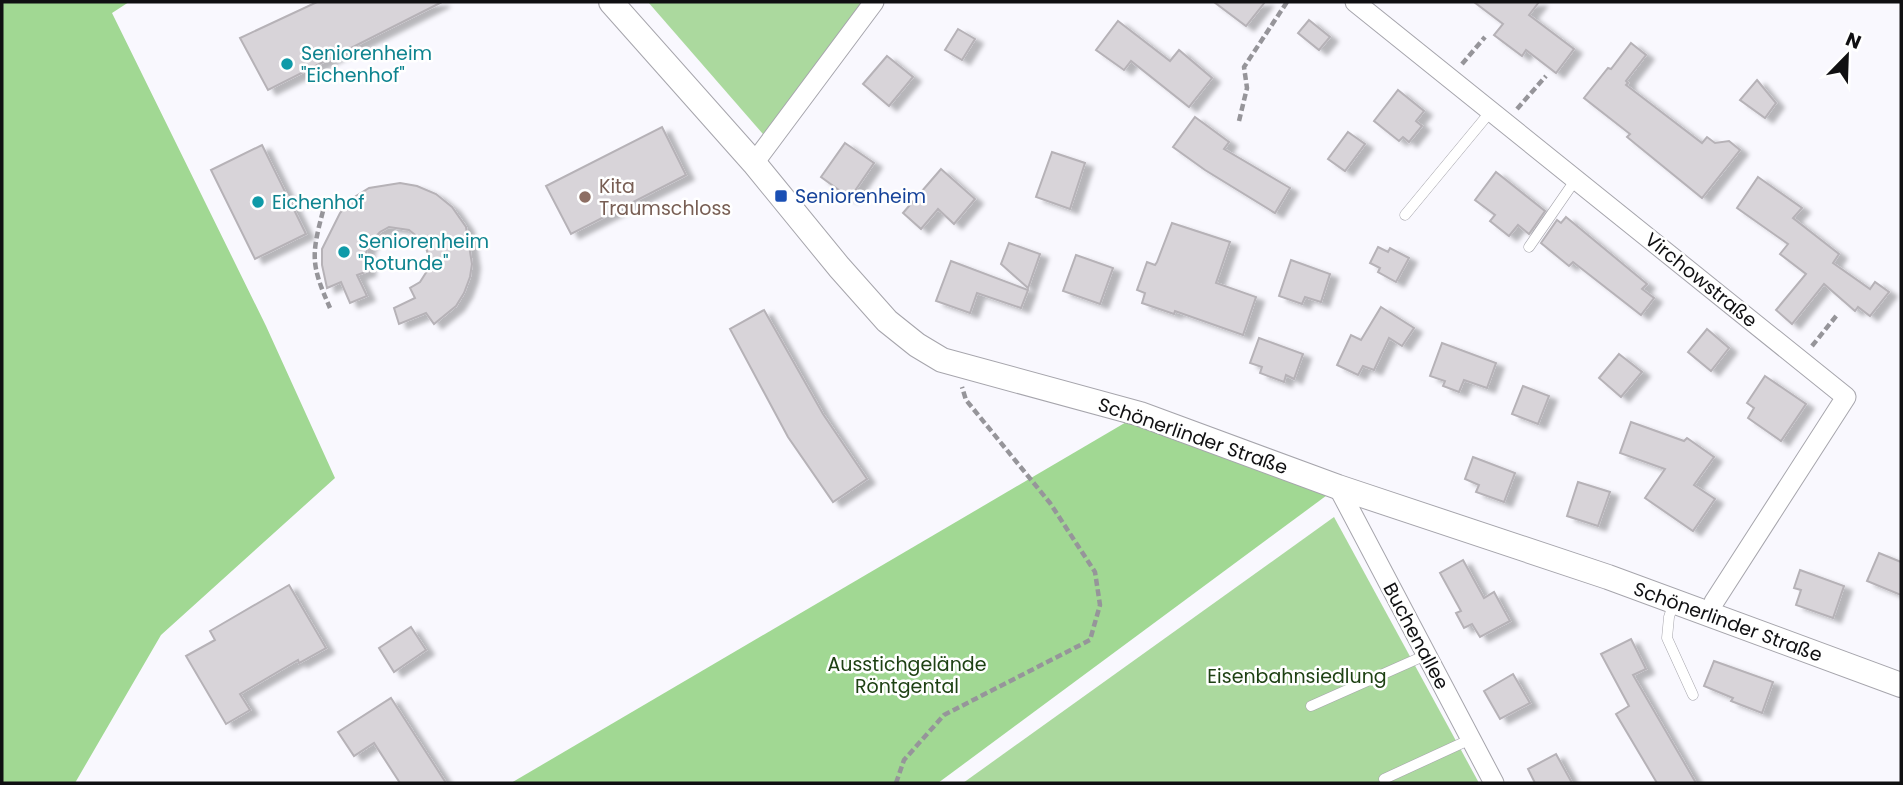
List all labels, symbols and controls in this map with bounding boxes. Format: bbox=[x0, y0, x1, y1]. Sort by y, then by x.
north arrow bbox=[1812, 21, 1882, 91]
text: N bbox=[1842, 26, 1865, 56]
place label: Seniorenheim "Eichenhof" bbox=[301, 40, 432, 89]
marker: Seniorenheim "Eichenhof" bbox=[279, 56, 295, 72]
place label: Kita Traumschloss bbox=[599, 173, 731, 222]
place label: Seniorenheim bbox=[795, 183, 926, 210]
marker: Seniorenheim bbox=[773, 188, 789, 204]
place label: Eichenhof bbox=[272, 189, 365, 216]
marker: Kita Traumschloss bbox=[577, 189, 593, 205]
marker: Eichenhof bbox=[250, 194, 266, 210]
street label: Virchowstraße bbox=[1639, 226, 1763, 334]
place label: Seniorenheim "Rotunde" bbox=[358, 228, 489, 277]
marker: Seniorenheim "Rotunde" bbox=[336, 244, 352, 260]
street label: Schönerlinder Straße bbox=[1095, 391, 1291, 481]
street label: Schönerlinder Straße bbox=[1630, 575, 1826, 669]
street label: Buchenallee bbox=[1377, 578, 1455, 694]
park label: Ausstichgelände Röntgental bbox=[827, 651, 987, 700]
park label: Eisenbahnsiedlung bbox=[1207, 663, 1387, 690]

